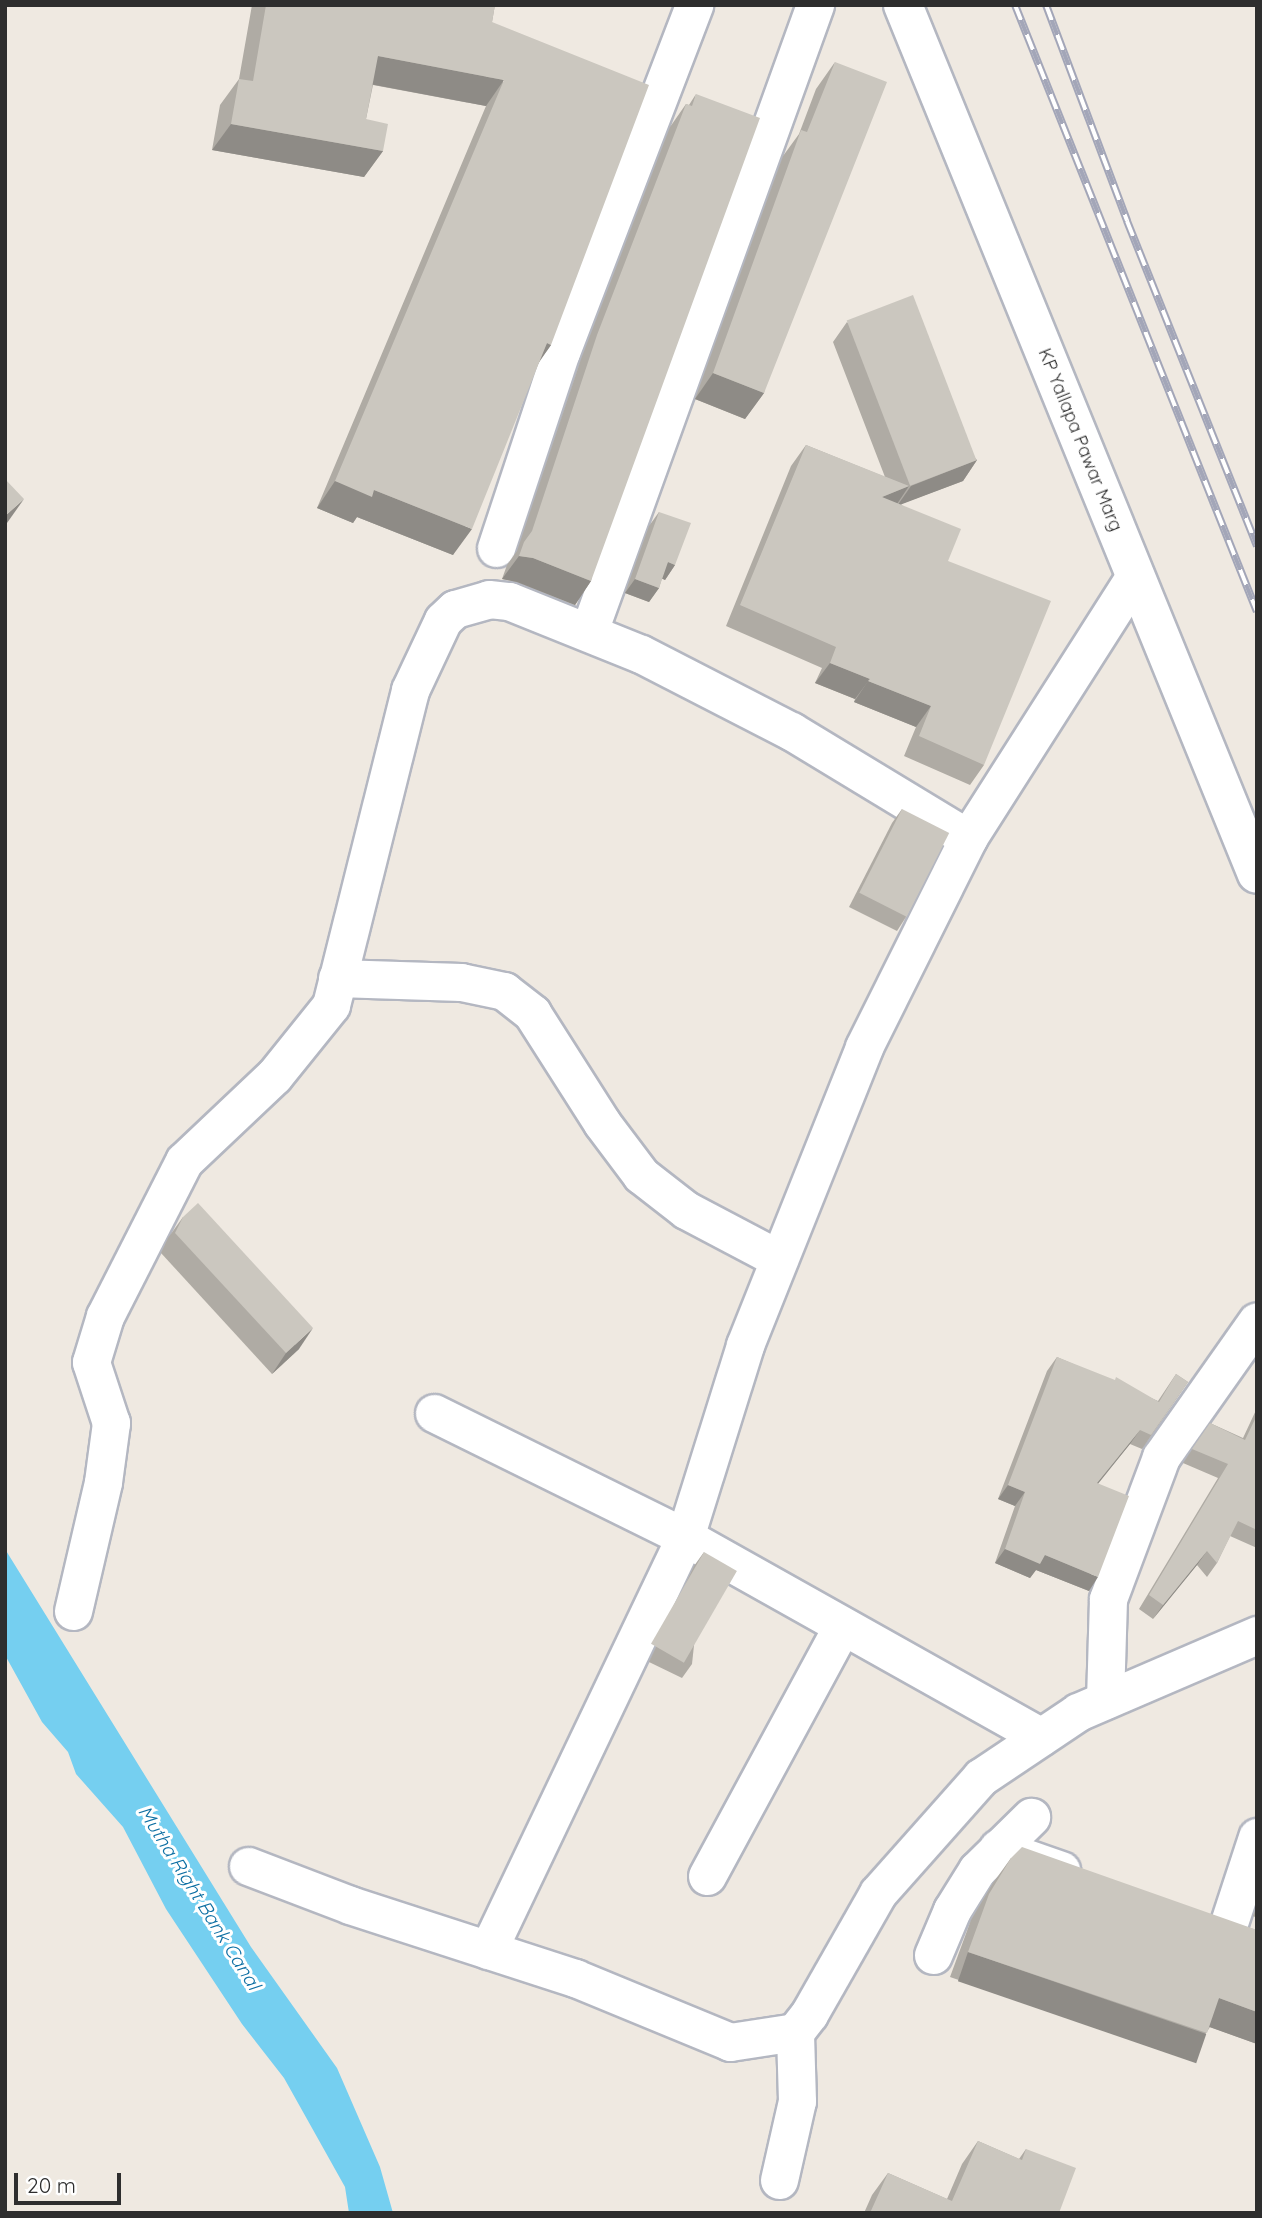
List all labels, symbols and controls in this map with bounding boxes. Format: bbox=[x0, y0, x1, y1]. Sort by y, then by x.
street label: KP Yallapa Pawar Marg bbox=[1033, 345, 1127, 535]
water label: Mutha Right Bank Canal bbox=[133, 1802, 265, 1994]
scale bar bbox=[18, 2158, 124, 2202]
text: 20 m bbox=[27, 2172, 76, 2198]

